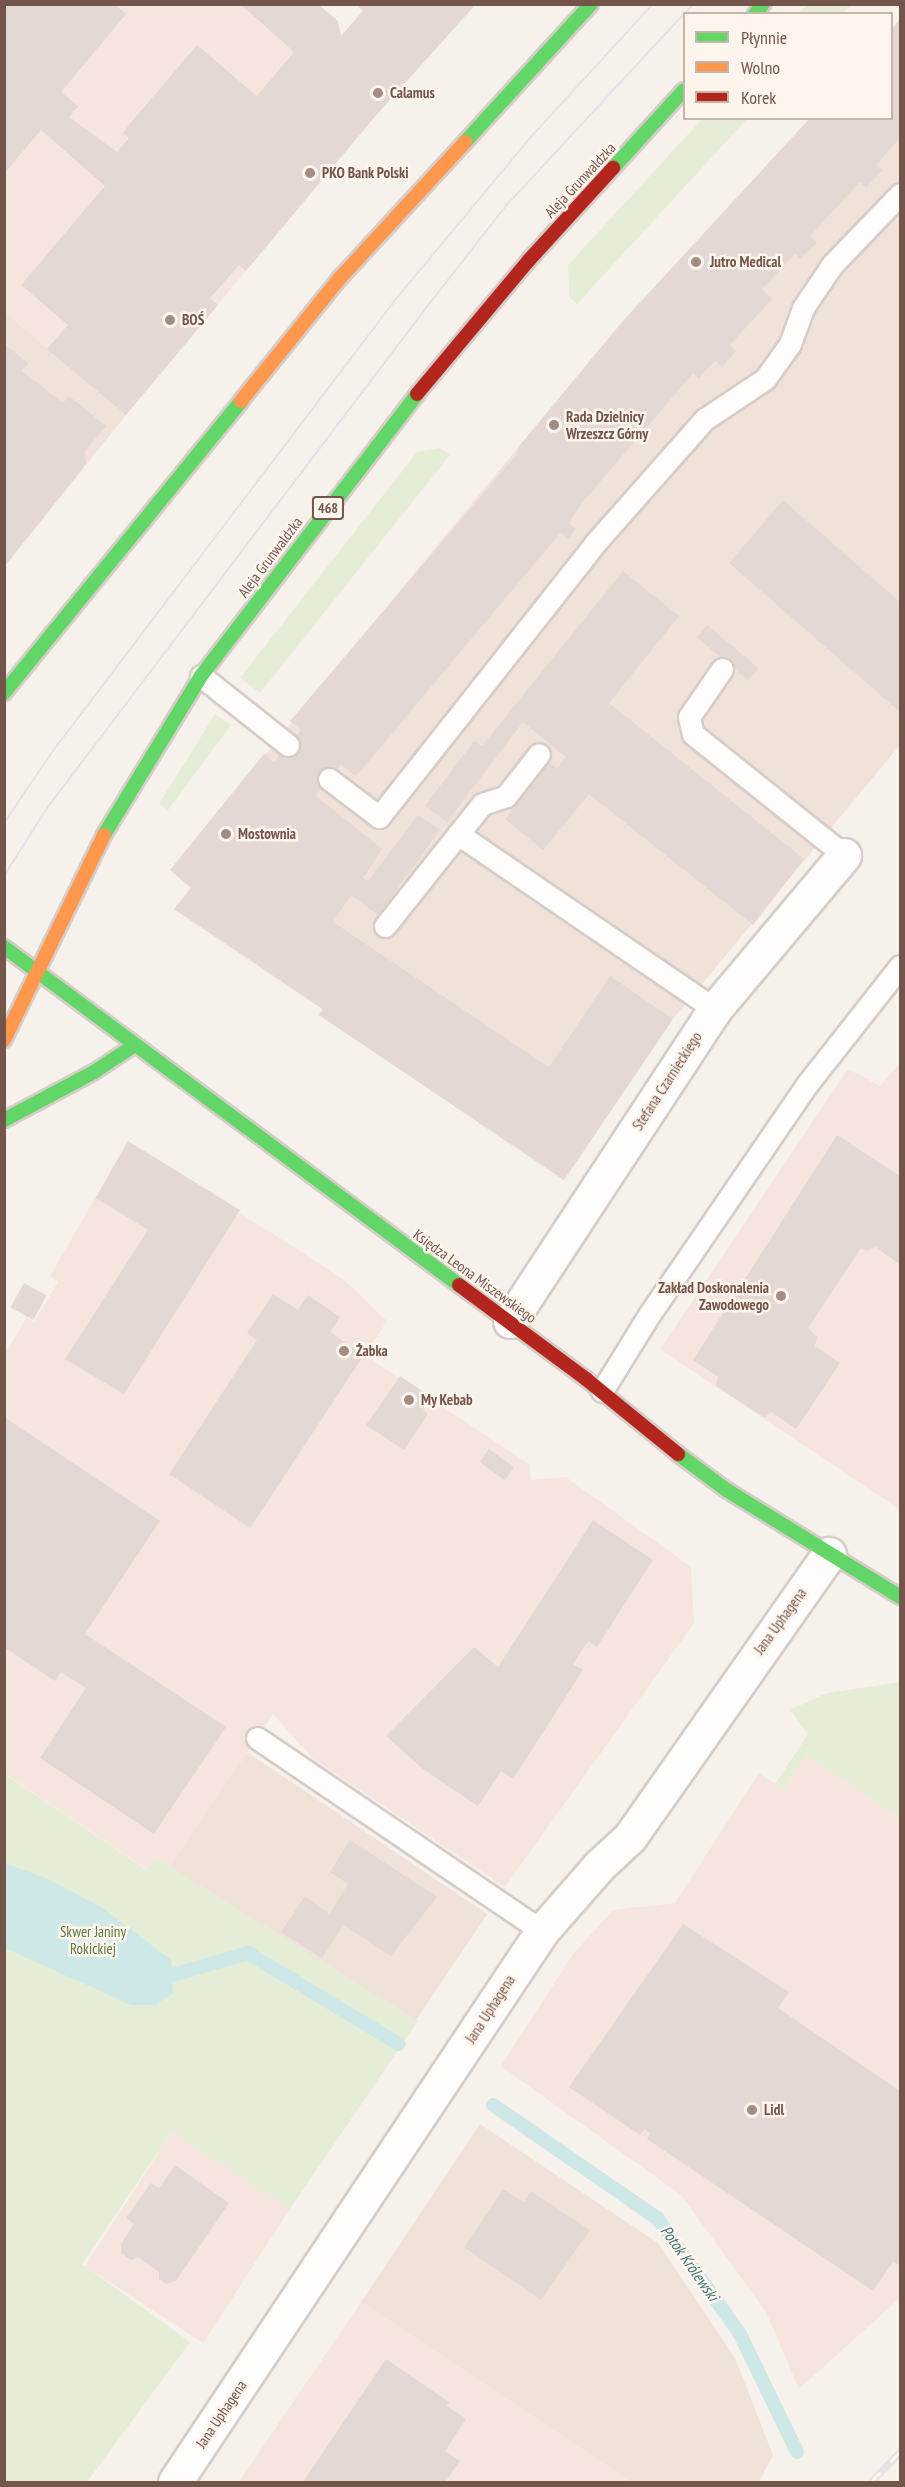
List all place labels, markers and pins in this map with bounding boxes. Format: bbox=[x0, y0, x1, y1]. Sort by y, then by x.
place label: Calamus bbox=[390, 84, 435, 102]
marker: Calamus bbox=[371, 86, 385, 100]
place label: PKO Bank Polski bbox=[322, 164, 409, 182]
marker: PKO Bank Polski bbox=[303, 166, 317, 180]
marker: Jutro Medical bbox=[687, 253, 705, 271]
place label: Jutro Medical bbox=[710, 253, 781, 271]
place label: BOŚ bbox=[182, 311, 204, 329]
marker: BOŚ bbox=[163, 313, 177, 327]
place label: Rada Dzielnicy Wrzeszcz Górny bbox=[566, 407, 649, 442]
marker: Rada Dzielnicy Wrzeszcz Górny bbox=[547, 418, 561, 432]
place label: Mostownia bbox=[238, 825, 296, 843]
marker: Mostownia bbox=[219, 827, 233, 841]
place label: Zakład Doskonalenia Zawodowego bbox=[658, 1278, 769, 1313]
marker: Zakład Doskonalenia Zawodowego bbox=[774, 1289, 788, 1303]
place label: Żabka bbox=[356, 1342, 388, 1360]
marker: Żabka bbox=[337, 1344, 351, 1358]
place label: My Kebab bbox=[421, 1391, 473, 1409]
marker: My Kebab bbox=[402, 1393, 416, 1407]
place label: Lidl bbox=[764, 2101, 784, 2119]
marker: Lidl bbox=[745, 2103, 759, 2117]

